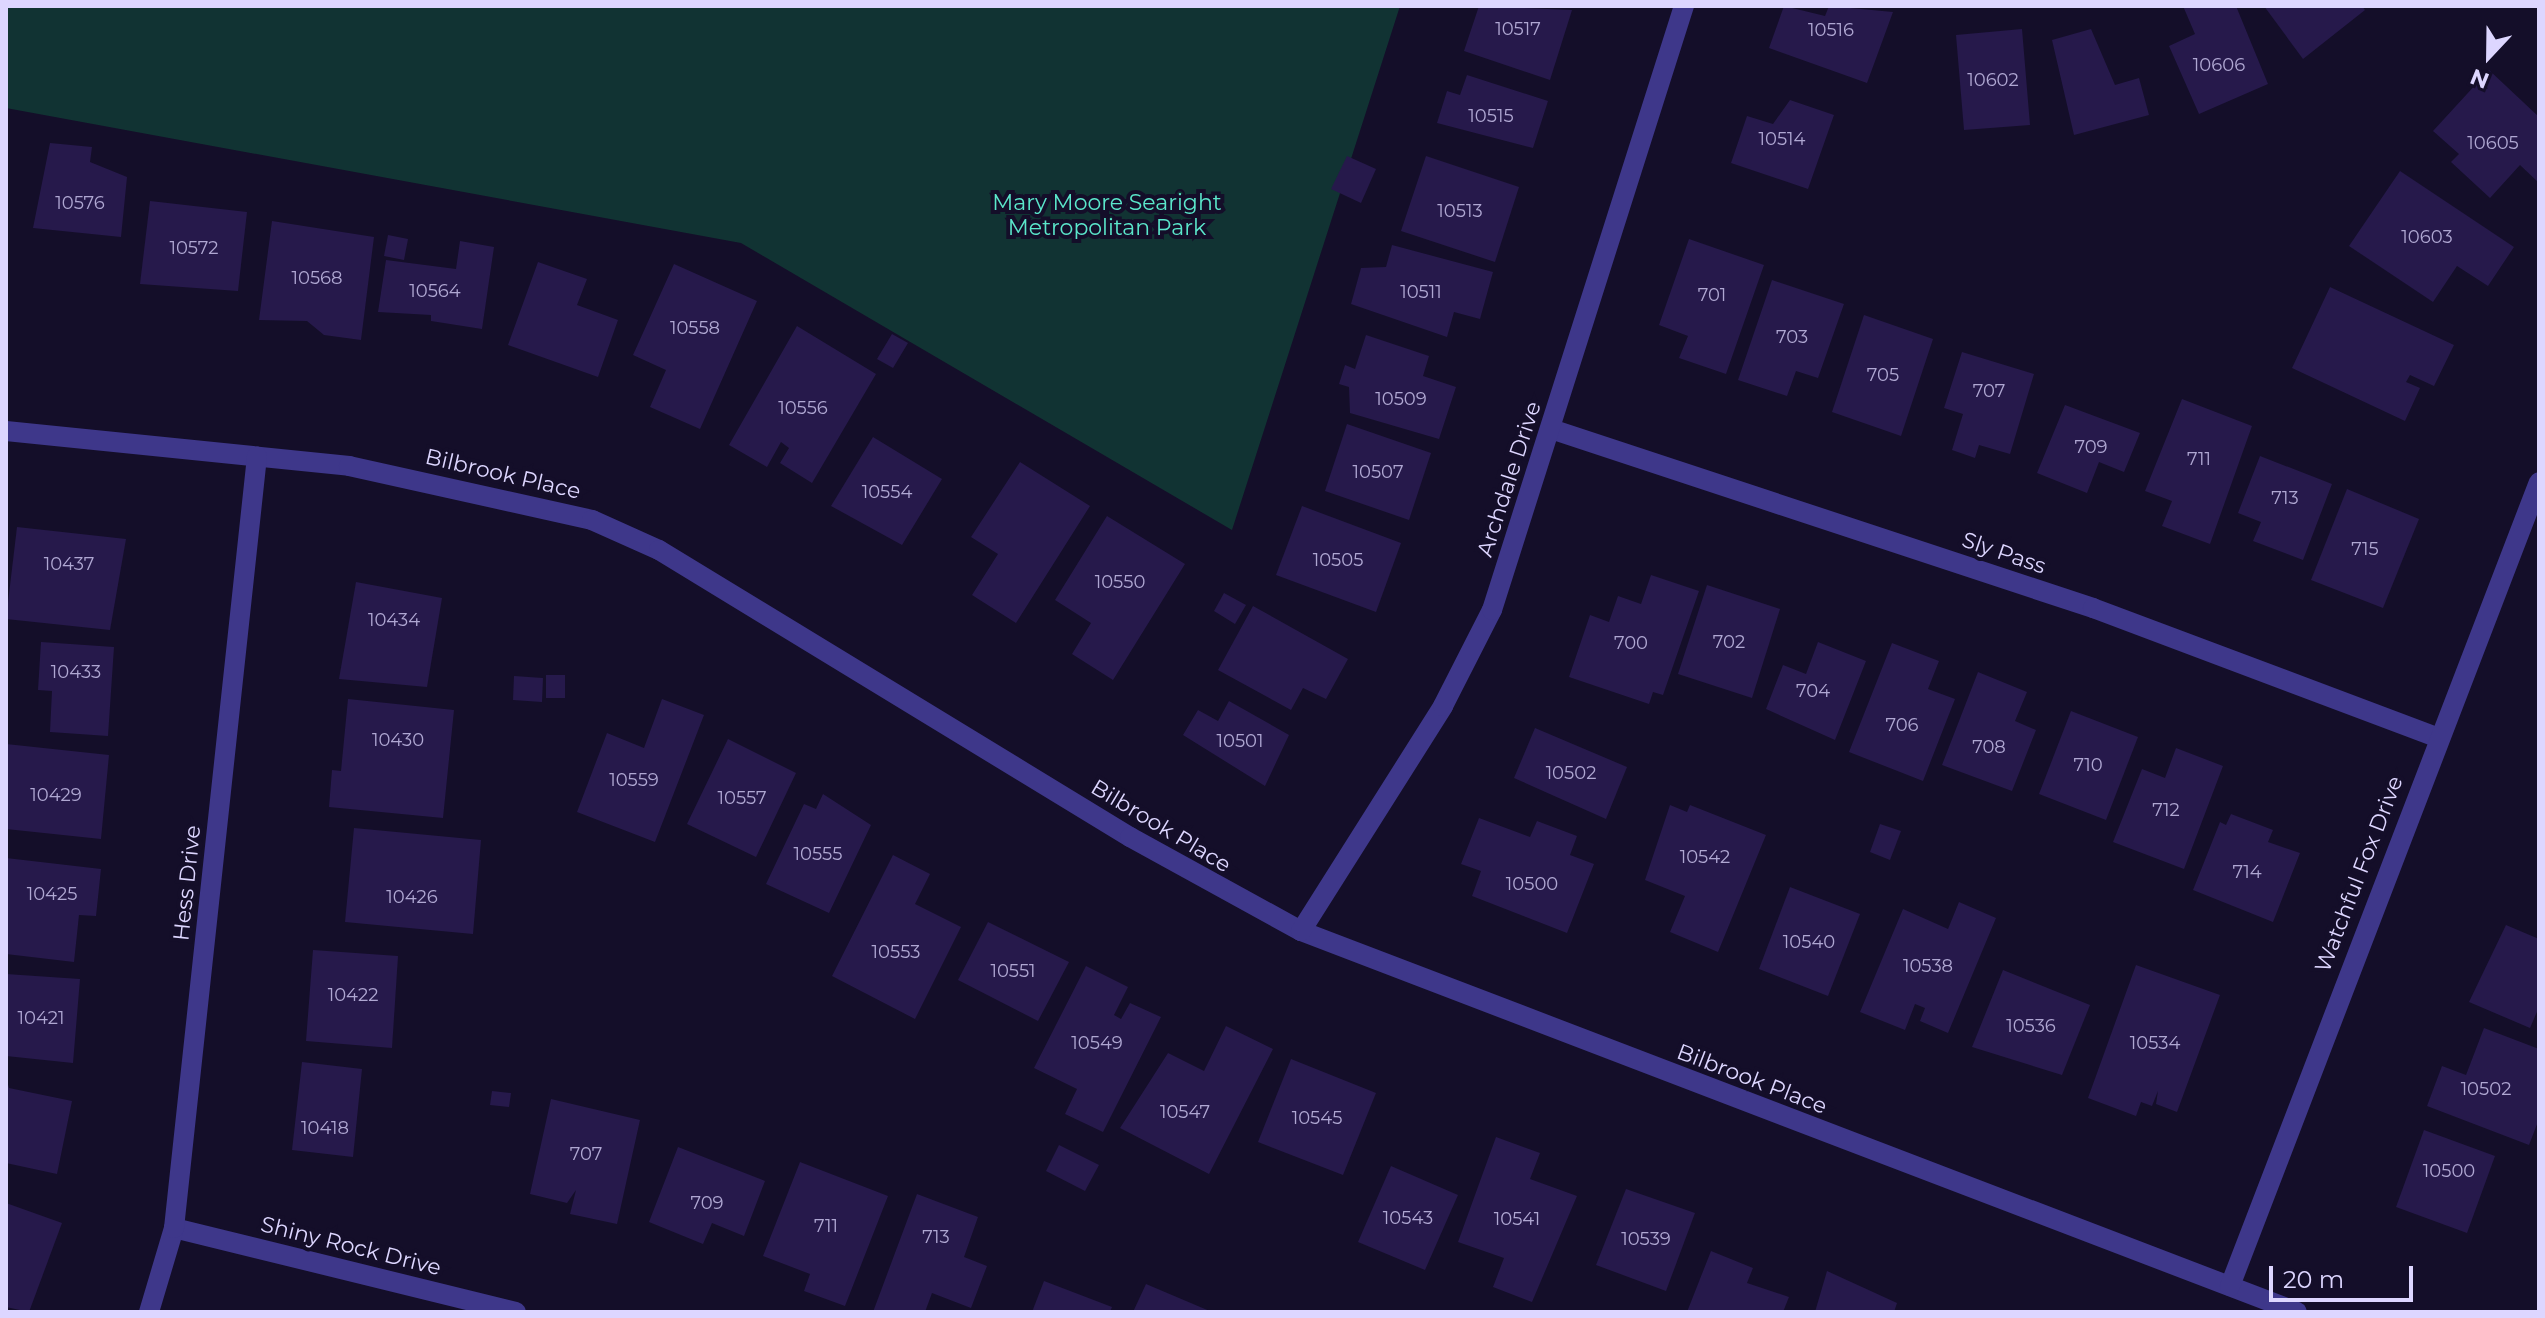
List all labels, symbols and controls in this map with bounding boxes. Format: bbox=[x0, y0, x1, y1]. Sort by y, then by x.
north arrow bbox=[2449, 16, 2529, 96]
house number: 10517 bbox=[1495, 18, 1541, 40]
house number: 10516 bbox=[1808, 19, 1854, 41]
house number: 10606 bbox=[2193, 54, 2245, 76]
text: N bbox=[2467, 63, 2493, 95]
house number: 10602 bbox=[1967, 69, 2019, 91]
house number: 10515 bbox=[1468, 105, 1514, 127]
house number: 10514 bbox=[1759, 128, 1805, 150]
house number: 10605 bbox=[2467, 132, 2519, 154]
park label: Mary Moore Searight Metropolitan Park bbox=[992, 189, 1222, 240]
house number: 10576 bbox=[55, 192, 105, 214]
house number: 10513 bbox=[1437, 200, 1483, 222]
house number: 10603 bbox=[2401, 226, 2453, 248]
house number: 10572 bbox=[169, 237, 219, 259]
house number: 10568 bbox=[291, 267, 343, 289]
house number: 10564 bbox=[409, 280, 461, 302]
house number: 10511 bbox=[1400, 281, 1442, 303]
house number: 701 bbox=[1698, 284, 1726, 306]
house number: 10558 bbox=[670, 317, 720, 339]
house number: 703 bbox=[1776, 326, 1808, 348]
house number: 705 bbox=[1867, 364, 1899, 386]
house number: 707 bbox=[1973, 380, 2005, 402]
house number: 10509 bbox=[1375, 388, 1427, 410]
house number: 10556 bbox=[778, 397, 828, 419]
street label: Archdale Drive bbox=[1471, 398, 1547, 560]
house number: 709 bbox=[2074, 436, 2108, 458]
street label: Bilbrook Place bbox=[423, 443, 583, 505]
house number: 711 bbox=[2187, 448, 2211, 470]
house number: 10507 bbox=[1353, 461, 1403, 483]
house number: 10554 bbox=[862, 481, 912, 503]
house number: 713 bbox=[2271, 487, 2299, 509]
street label: Sly Pass bbox=[1959, 526, 2049, 580]
house number: 715 bbox=[2351, 538, 2379, 560]
house number: 10505 bbox=[1313, 549, 1363, 571]
house number: 10437 bbox=[44, 553, 94, 575]
house number: 10550 bbox=[1095, 571, 1145, 593]
house number: 10434 bbox=[368, 609, 420, 631]
house number: 702 bbox=[1713, 631, 1745, 653]
house number: 700 bbox=[1614, 632, 1648, 654]
house number: 10433 bbox=[51, 661, 101, 683]
house number: 704 bbox=[1796, 680, 1830, 702]
house number: 706 bbox=[1885, 714, 1919, 736]
house number: 10430 bbox=[372, 729, 424, 751]
house number: 10501 bbox=[1216, 730, 1264, 752]
house number: 708 bbox=[1972, 736, 2006, 758]
house number: 710 bbox=[2073, 754, 2103, 776]
house number: 10502 bbox=[1546, 762, 1596, 784]
house number: 10559 bbox=[609, 769, 659, 791]
street label: Watchful Fox Drive bbox=[2309, 772, 2409, 976]
street label: Bilbrook Place bbox=[1086, 774, 1236, 878]
house number: 10429 bbox=[30, 784, 82, 806]
house number: 10557 bbox=[717, 787, 767, 809]
house number: 712 bbox=[2152, 799, 2180, 821]
street label: Hess Drive bbox=[168, 824, 206, 942]
house number: 10555 bbox=[794, 843, 842, 865]
house number: 10542 bbox=[1680, 846, 1730, 868]
house number: 714 bbox=[2232, 861, 2262, 883]
house number: 10500 bbox=[1506, 873, 1558, 895]
house number: 10425 bbox=[27, 883, 77, 905]
house number: 10426 bbox=[386, 886, 438, 908]
house number: 10540 bbox=[1783, 931, 1835, 953]
house number: 10553 bbox=[872, 941, 920, 963]
house number: 10538 bbox=[1903, 955, 1953, 977]
house number: 10551 bbox=[990, 960, 1036, 982]
house number: 10422 bbox=[328, 984, 378, 1006]
house number: 10421 bbox=[18, 1007, 64, 1029]
house number: 10536 bbox=[2006, 1015, 2056, 1037]
house number: 10549 bbox=[1071, 1032, 1123, 1054]
house number: 10534 bbox=[2130, 1032, 2180, 1054]
street label: Bilbrook Place bbox=[1673, 1038, 1831, 1120]
house number: 10502 bbox=[2461, 1078, 2511, 1100]
house number: 10547 bbox=[1160, 1101, 1210, 1123]
house number: 10545 bbox=[1292, 1107, 1342, 1129]
house number: 10418 bbox=[301, 1117, 349, 1139]
house number: 707 bbox=[570, 1143, 602, 1165]
house number: 10500 bbox=[2423, 1160, 2475, 1182]
house number: 709 bbox=[690, 1192, 724, 1214]
house number: 10543 bbox=[1383, 1207, 1433, 1229]
house number: 10541 bbox=[1494, 1208, 1540, 1230]
street label: Shiny Rock Drive bbox=[258, 1211, 444, 1281]
house number: 711 bbox=[814, 1215, 838, 1237]
house number: 713 bbox=[922, 1226, 950, 1248]
house number: 10539 bbox=[1621, 1228, 1671, 1250]
scale bar bbox=[2273, 1250, 2417, 1300]
text: 20 m bbox=[2283, 1265, 2344, 1294]

